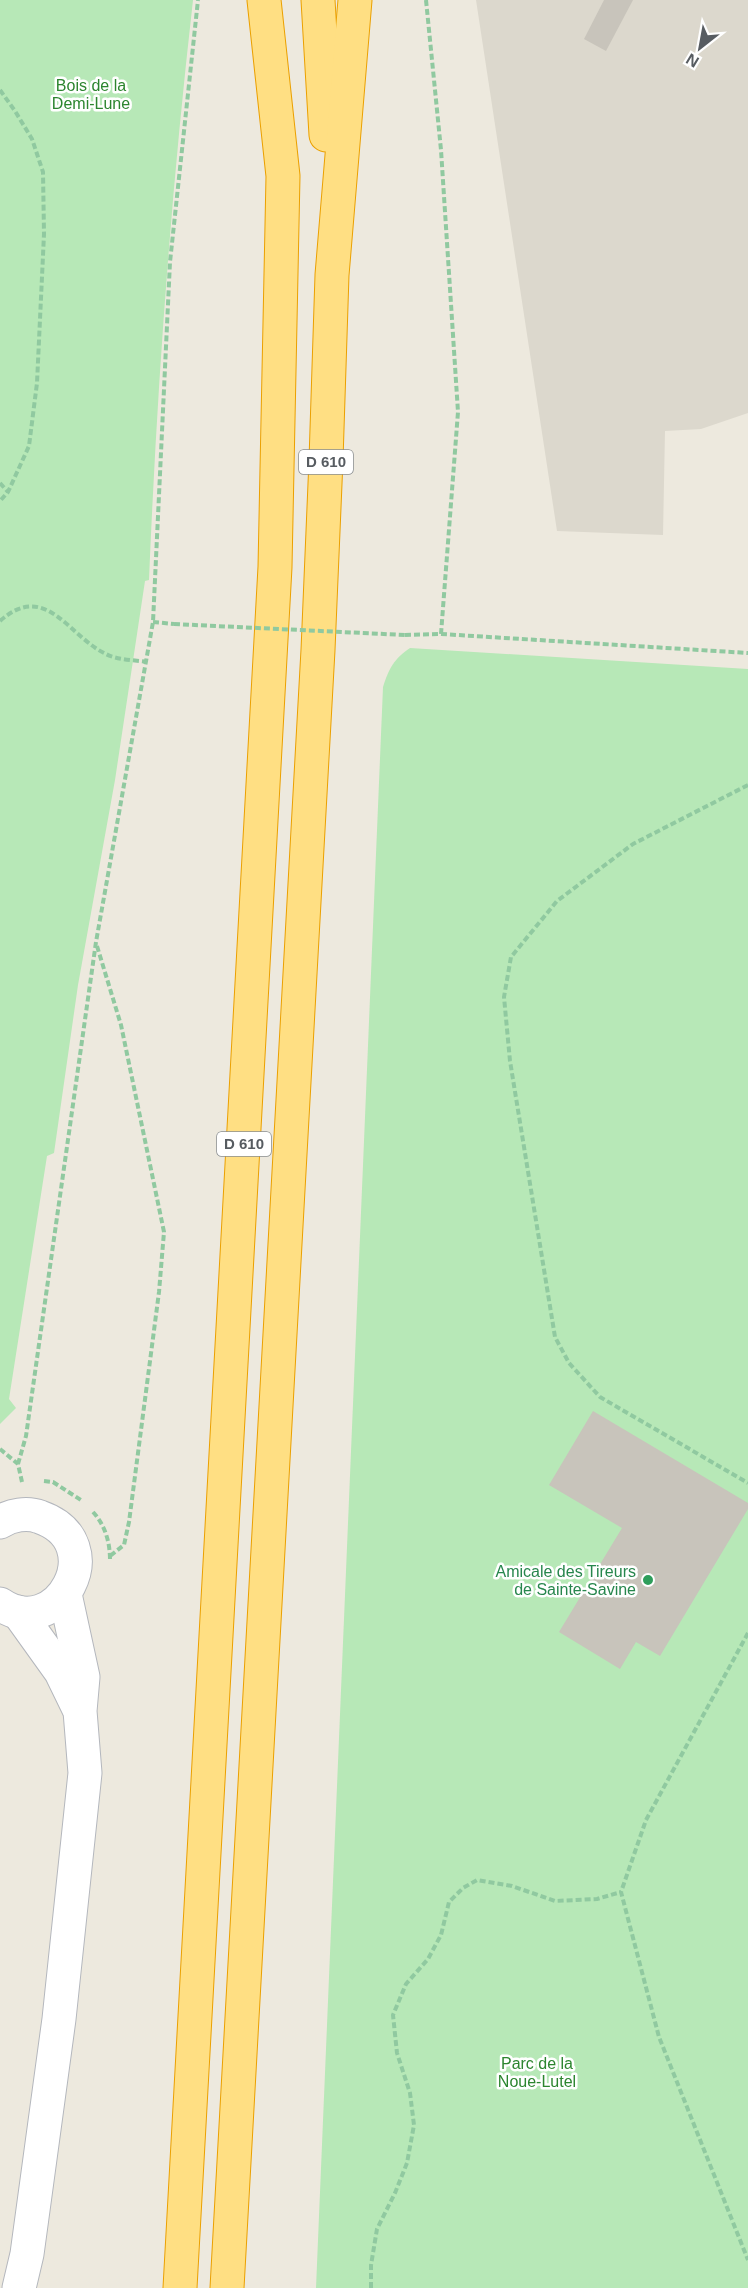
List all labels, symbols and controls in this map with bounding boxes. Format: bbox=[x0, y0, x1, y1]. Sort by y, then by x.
north arrow bbox=[670, 18, 730, 78]
text: N bbox=[683, 50, 702, 71]
park label: Bois de la Demi-Lune bbox=[52, 77, 130, 112]
road number: D 610 bbox=[299, 450, 353, 474]
road number: D 610 bbox=[217, 1132, 271, 1156]
place label: Amicale des Tireurs de Sainte-Savine bbox=[496, 1563, 636, 1598]
marker: Amicale des Tireurs de Sainte-Savine bbox=[641, 1573, 655, 1587]
park label: Parc de la Noue-Lutel bbox=[498, 2055, 576, 2090]

